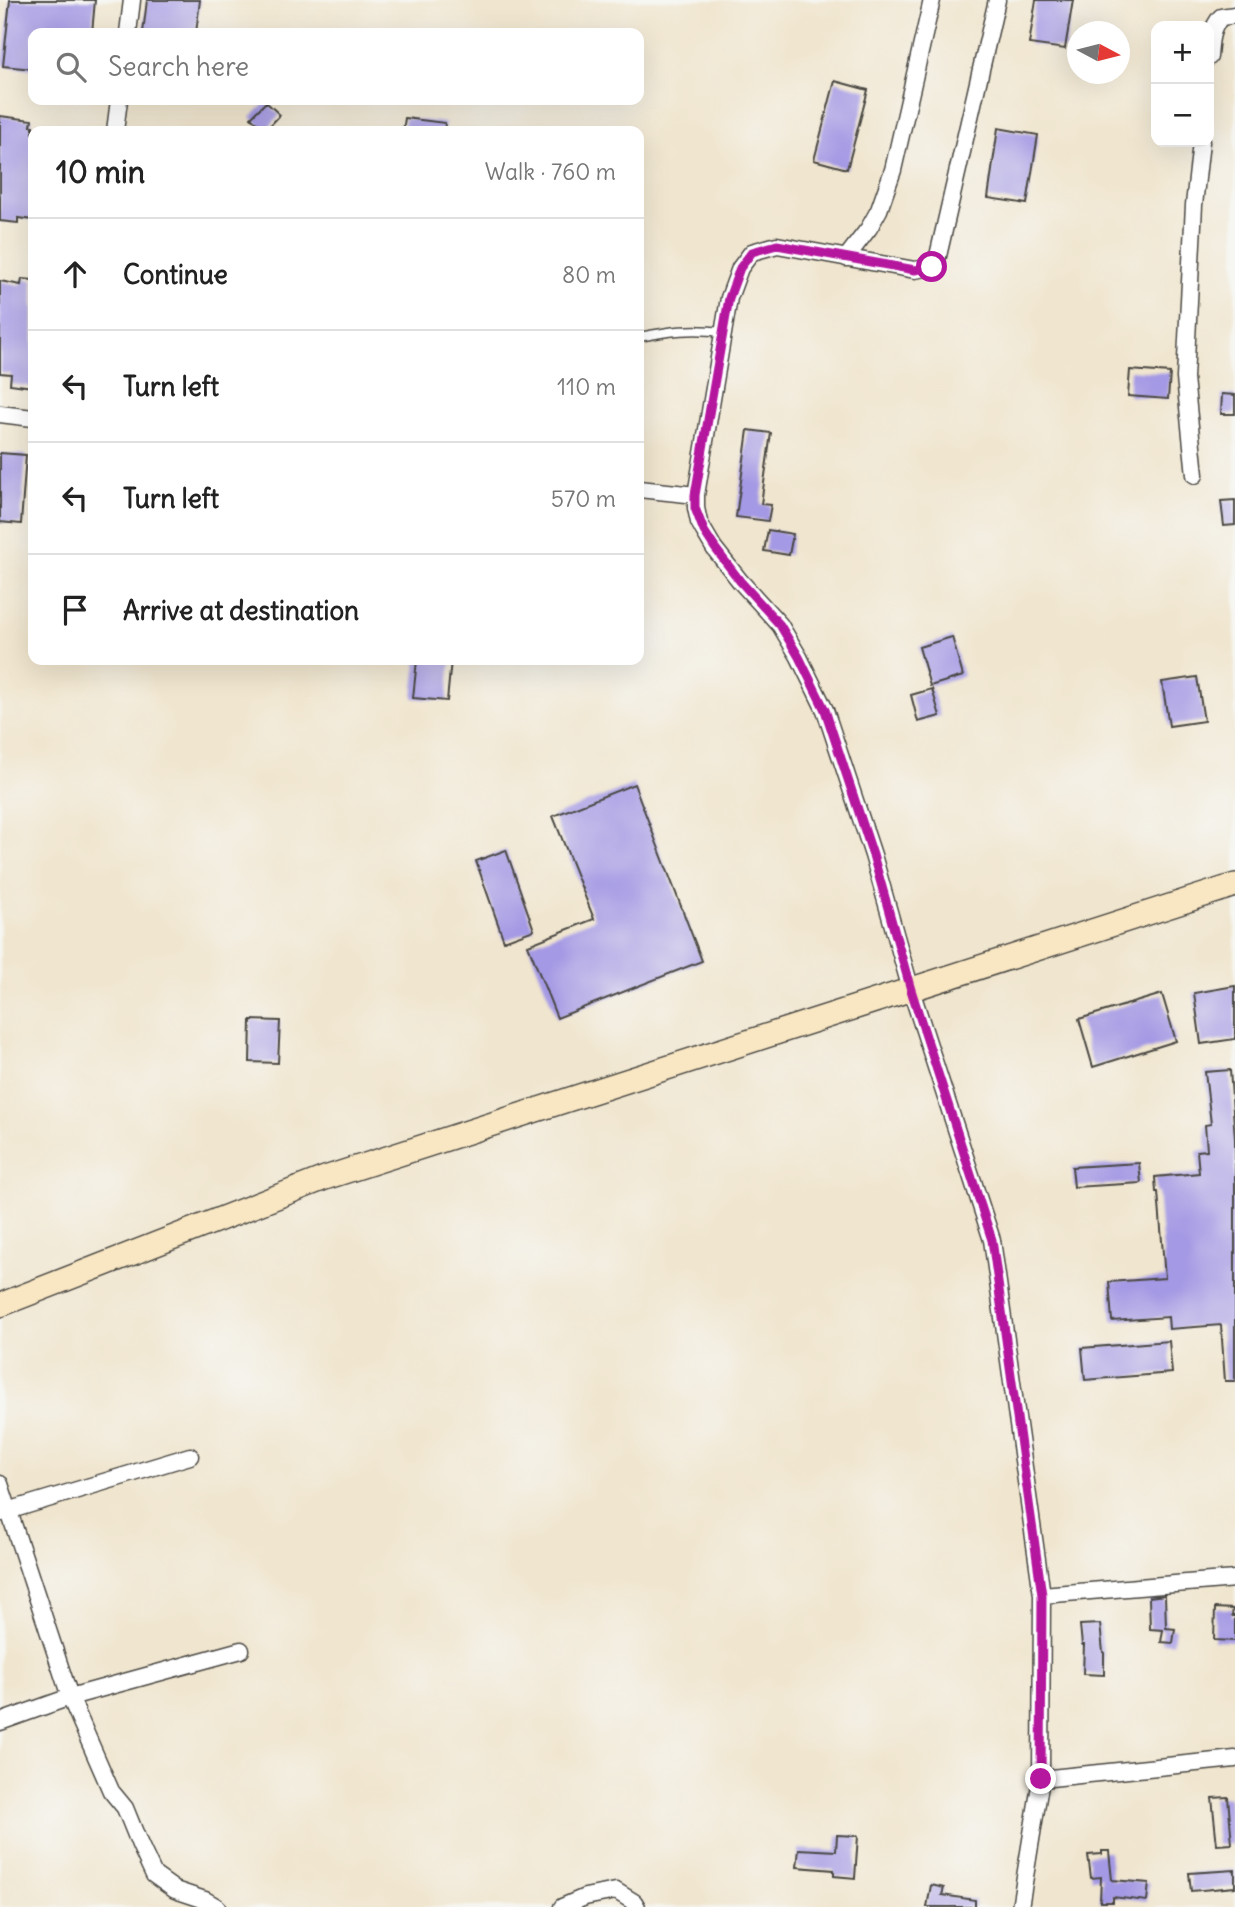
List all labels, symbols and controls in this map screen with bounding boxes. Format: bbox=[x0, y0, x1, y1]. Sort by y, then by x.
north arrow bbox=[1067, 21, 1130, 84]
map controls bbox=[1151, 21, 1214, 147]
button: + bbox=[1151, 21, 1214, 84]
search box bbox=[28, 28, 644, 105]
icon: search bbox=[52, 48, 90, 86]
text: Search here bbox=[108, 50, 249, 83]
button: − bbox=[1151, 84, 1214, 147]
text: 10 min bbox=[56, 153, 145, 191]
text: Walk · 760 m bbox=[485, 157, 616, 186]
route start bbox=[916, 251, 947, 282]
icon: ahead bbox=[56, 255, 94, 293]
text: Continue bbox=[123, 258, 228, 291]
text: 80 m bbox=[562, 260, 616, 289]
icon: left bbox=[56, 367, 94, 405]
text: Turn left bbox=[123, 370, 219, 403]
text: 110 m bbox=[557, 372, 616, 401]
icon: left bbox=[56, 479, 94, 517]
text: Turn left bbox=[123, 482, 219, 515]
text: 570 m bbox=[551, 484, 616, 513]
icon: arrive bbox=[56, 591, 94, 629]
text: Arrive at destination bbox=[123, 594, 359, 627]
route end bbox=[1025, 1763, 1056, 1794]

